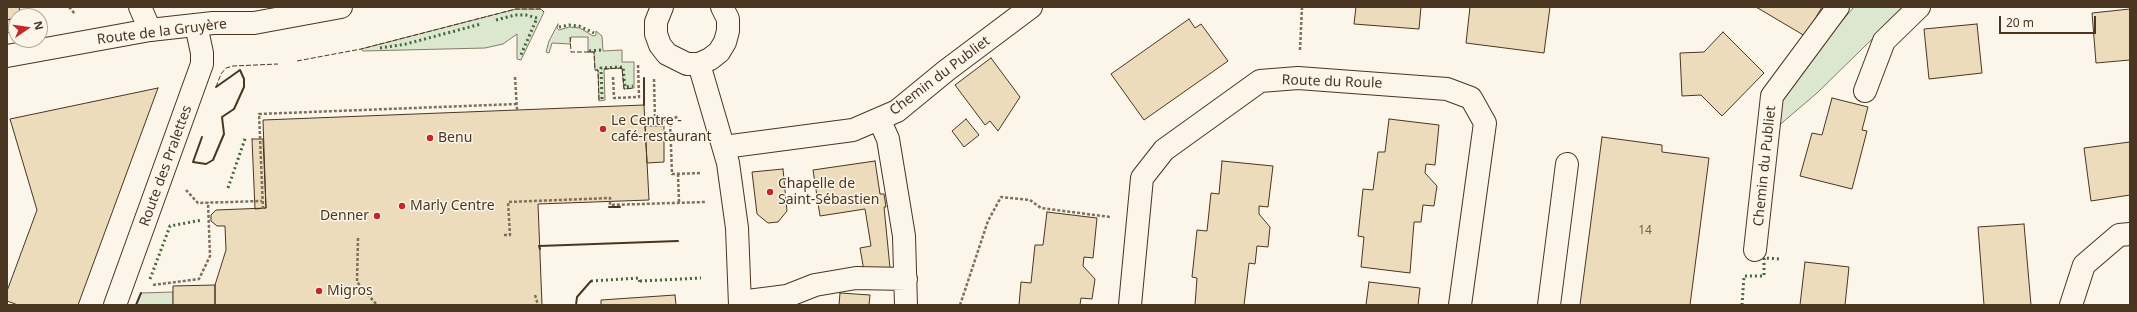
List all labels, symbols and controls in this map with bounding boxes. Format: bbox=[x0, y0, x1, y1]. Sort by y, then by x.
north arrow bbox=[8, 8, 48, 48]
scale bar bbox=[2001, 8, 2098, 34]
text: 20 m bbox=[2006, 14, 2034, 31]
street label: Route de la Gruyère bbox=[96, 16, 228, 48]
text: N bbox=[31, 19, 48, 31]
street label: Chemin du Publiet bbox=[887, 33, 993, 119]
street label: Route du Roule bbox=[1281, 72, 1383, 92]
street label: Route des Pralettes bbox=[136, 103, 196, 229]
street label: Chemin du Publiet bbox=[1750, 105, 1780, 227]
place label: Le Centre - café-restaurant bbox=[611, 113, 712, 146]
marker: Le Centre - café-restaurant bbox=[598, 124, 608, 134]
place label: Benu bbox=[438, 130, 472, 146]
marker: Benu bbox=[425, 133, 435, 143]
place label: Chapelle de Saint-Sébastien bbox=[778, 176, 879, 208]
marker: Chapelle de Saint-Sébastien bbox=[765, 187, 775, 197]
place label: Marly Centre bbox=[410, 198, 495, 214]
marker: Marly Centre bbox=[397, 201, 407, 211]
place label: Denner bbox=[320, 208, 369, 224]
marker: Denner bbox=[372, 211, 382, 221]
house number: 14 bbox=[1638, 224, 1652, 238]
place label: Migros bbox=[327, 283, 373, 299]
marker: Migros bbox=[314, 286, 324, 296]

